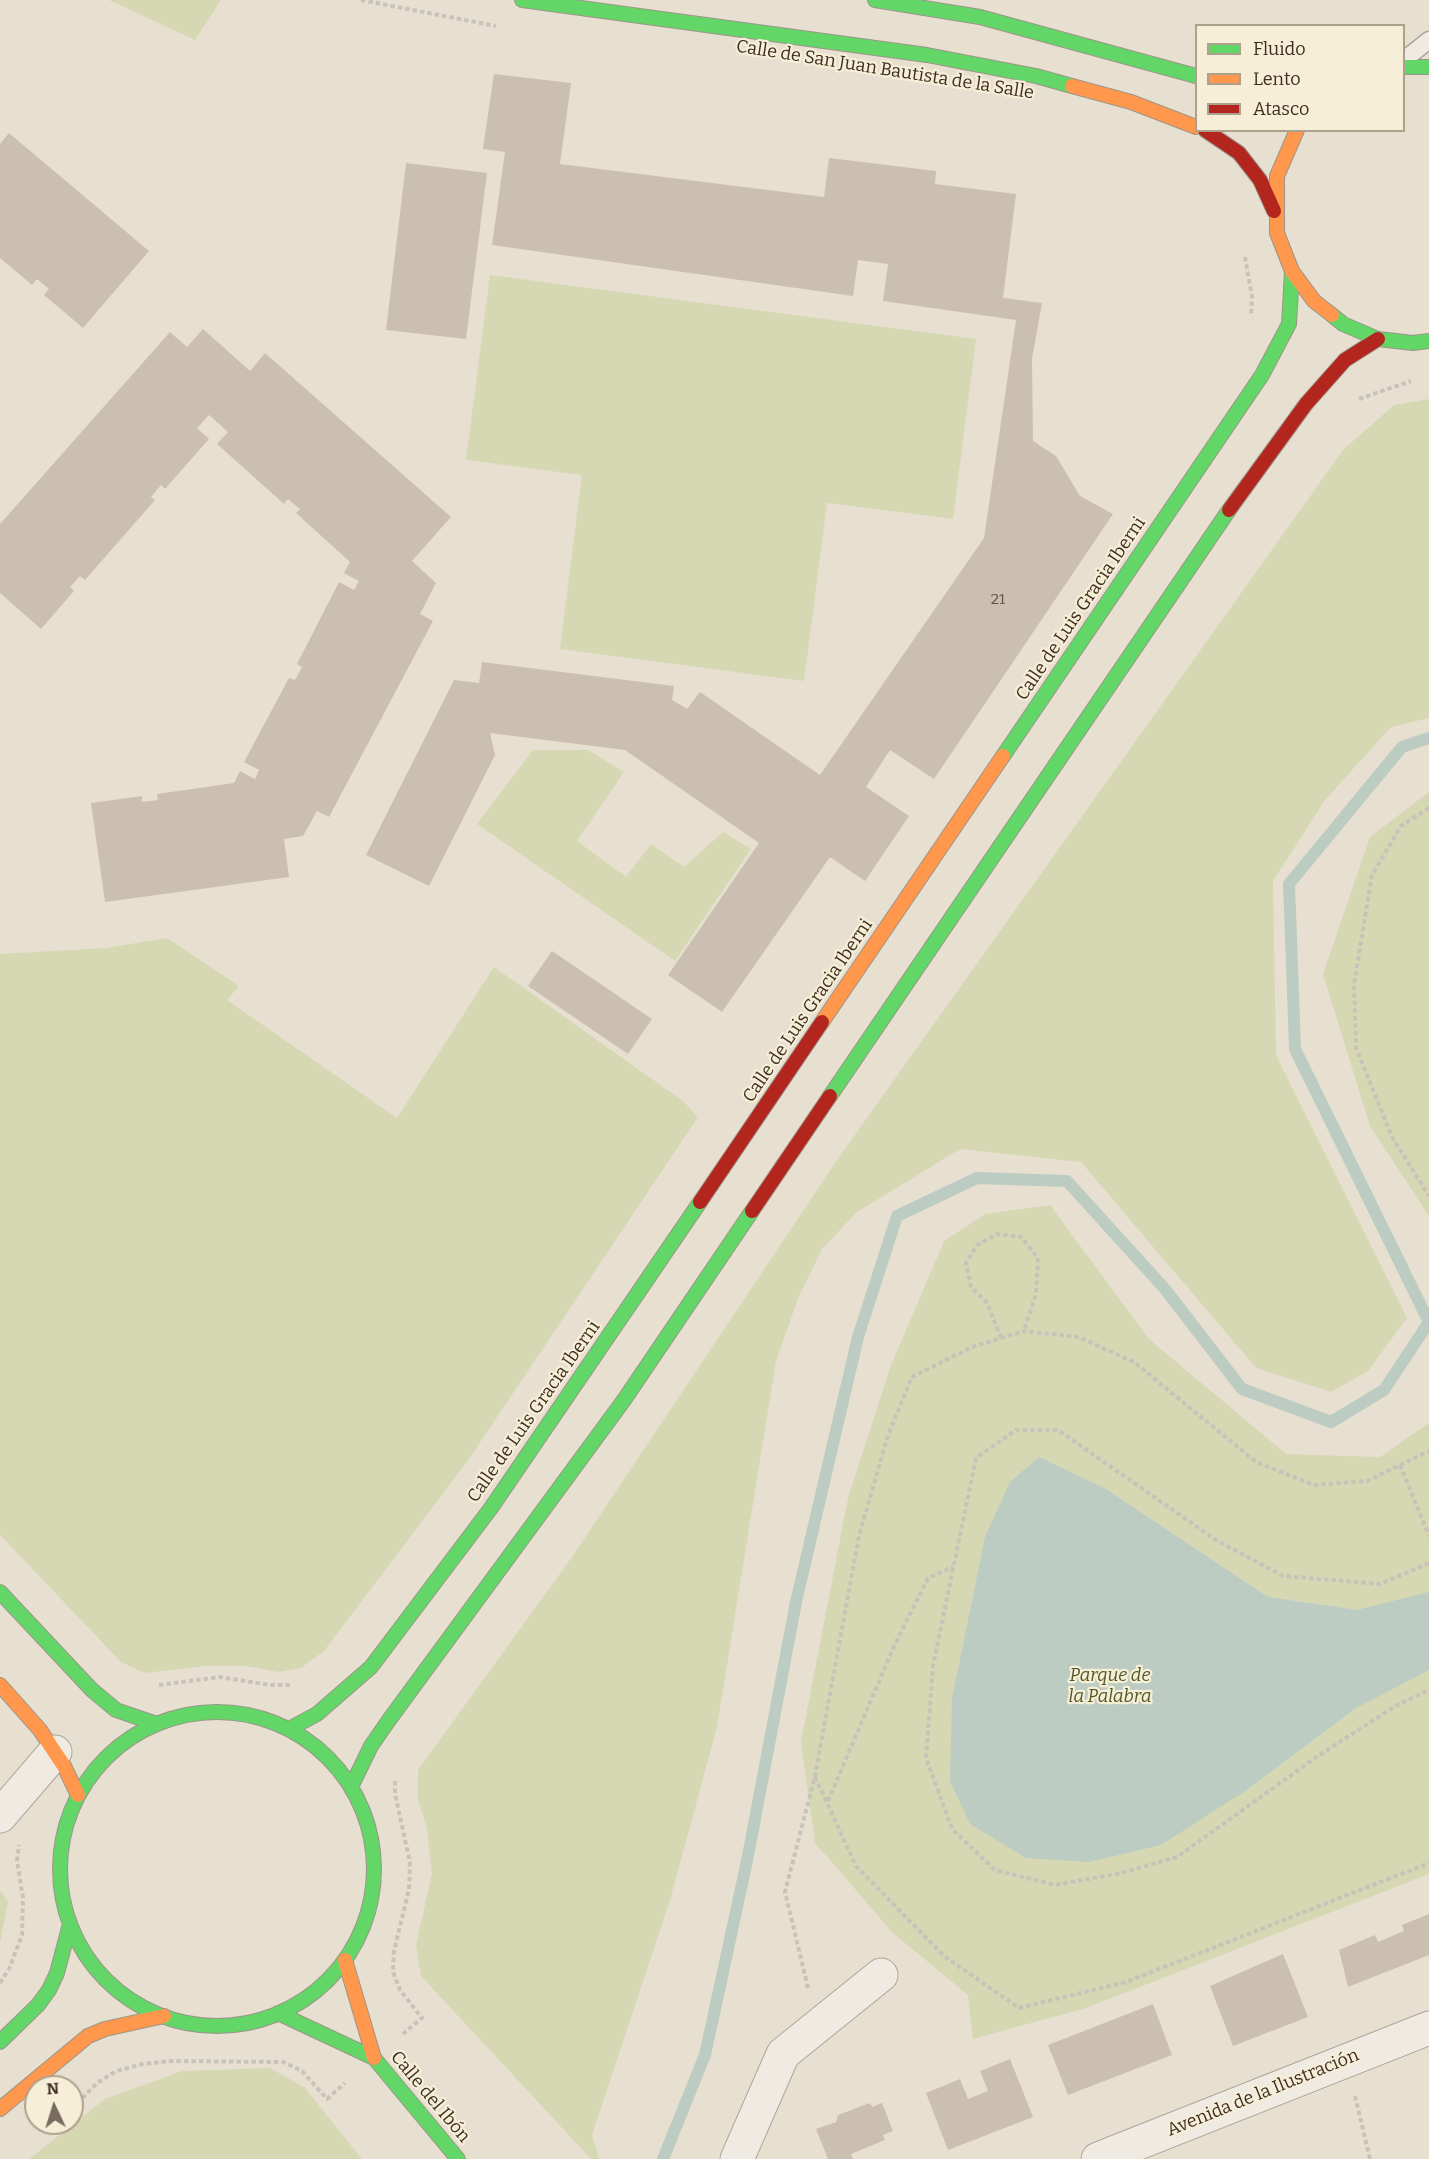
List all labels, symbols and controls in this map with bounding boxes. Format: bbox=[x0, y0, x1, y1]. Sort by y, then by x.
legend bbox=[1195, 24, 1405, 132]
street label: Calle de San Juan Bautista de la Salle bbox=[734, 36, 1036, 104]
text: Fluido bbox=[1253, 38, 1306, 60]
text: Lento bbox=[1253, 68, 1301, 90]
text: Atasco bbox=[1253, 98, 1309, 120]
street label: Calle de Luis Gracia Iberni bbox=[1012, 513, 1150, 705]
house number: 21 bbox=[991, 591, 1005, 609]
street label: Calle de Luis Gracia Iberni bbox=[739, 915, 877, 1107]
street label: Calle de Luis Gracia Iberni bbox=[463, 1317, 605, 1507]
park label: Parque de la Palabra bbox=[1069, 1665, 1151, 1708]
street label: Avenida de la Ilustración bbox=[1164, 2045, 1362, 2141]
street label: Calle del Ibón bbox=[386, 2047, 474, 2147]
north arrow bbox=[24, 2075, 84, 2135]
text: N bbox=[46, 2079, 60, 2098]

